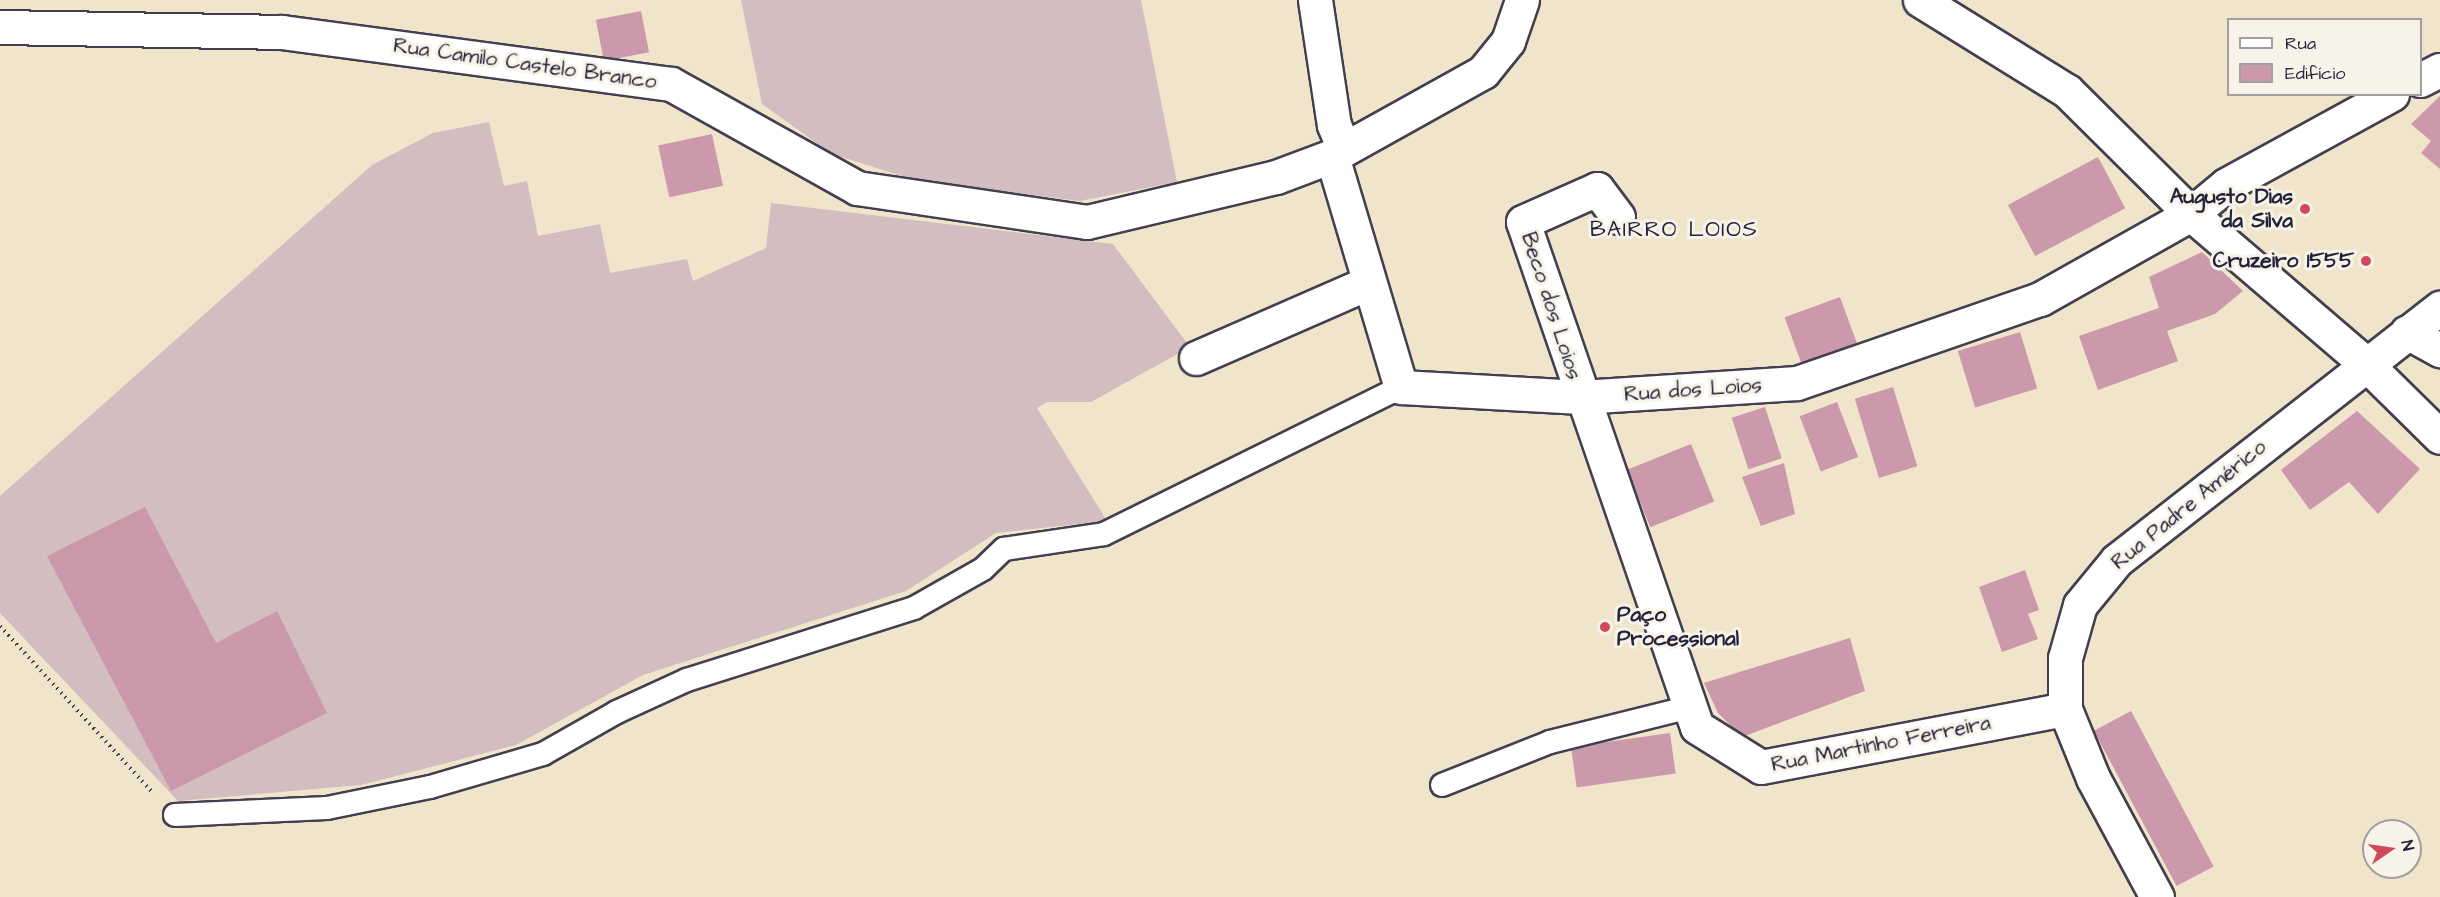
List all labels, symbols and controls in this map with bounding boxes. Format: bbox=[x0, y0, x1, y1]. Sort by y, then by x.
legend bbox=[2227, 18, 2422, 96]
text: Rua bbox=[2285, 31, 2316, 56]
street label: Rua Camilo Castelo Branco bbox=[392, 33, 658, 95]
text: Edifício bbox=[2285, 61, 2345, 86]
place label: Augusto Dias da Silva bbox=[2170, 184, 2293, 234]
marker: Augusto Dias da Silva bbox=[2298, 202, 2312, 216]
district label: BAIRRO LOIOS bbox=[1590, 217, 1758, 243]
street label: Beco dos Loios bbox=[1515, 229, 1587, 383]
place label: Cruzeiro 1555 bbox=[2213, 248, 2354, 274]
marker: Cruzeiro 1555 bbox=[2359, 254, 2373, 268]
street label: Rua dos Loios bbox=[1623, 373, 1763, 407]
street label: Rua Padre Américo bbox=[2106, 435, 2272, 575]
place label: Paço Processional bbox=[1617, 602, 1739, 652]
marker: Paço Processional bbox=[1598, 620, 1612, 634]
street label: Rua Martinho Ferreira bbox=[1769, 710, 1993, 778]
north arrow bbox=[2362, 819, 2422, 879]
text: N bbox=[2396, 838, 2419, 853]

